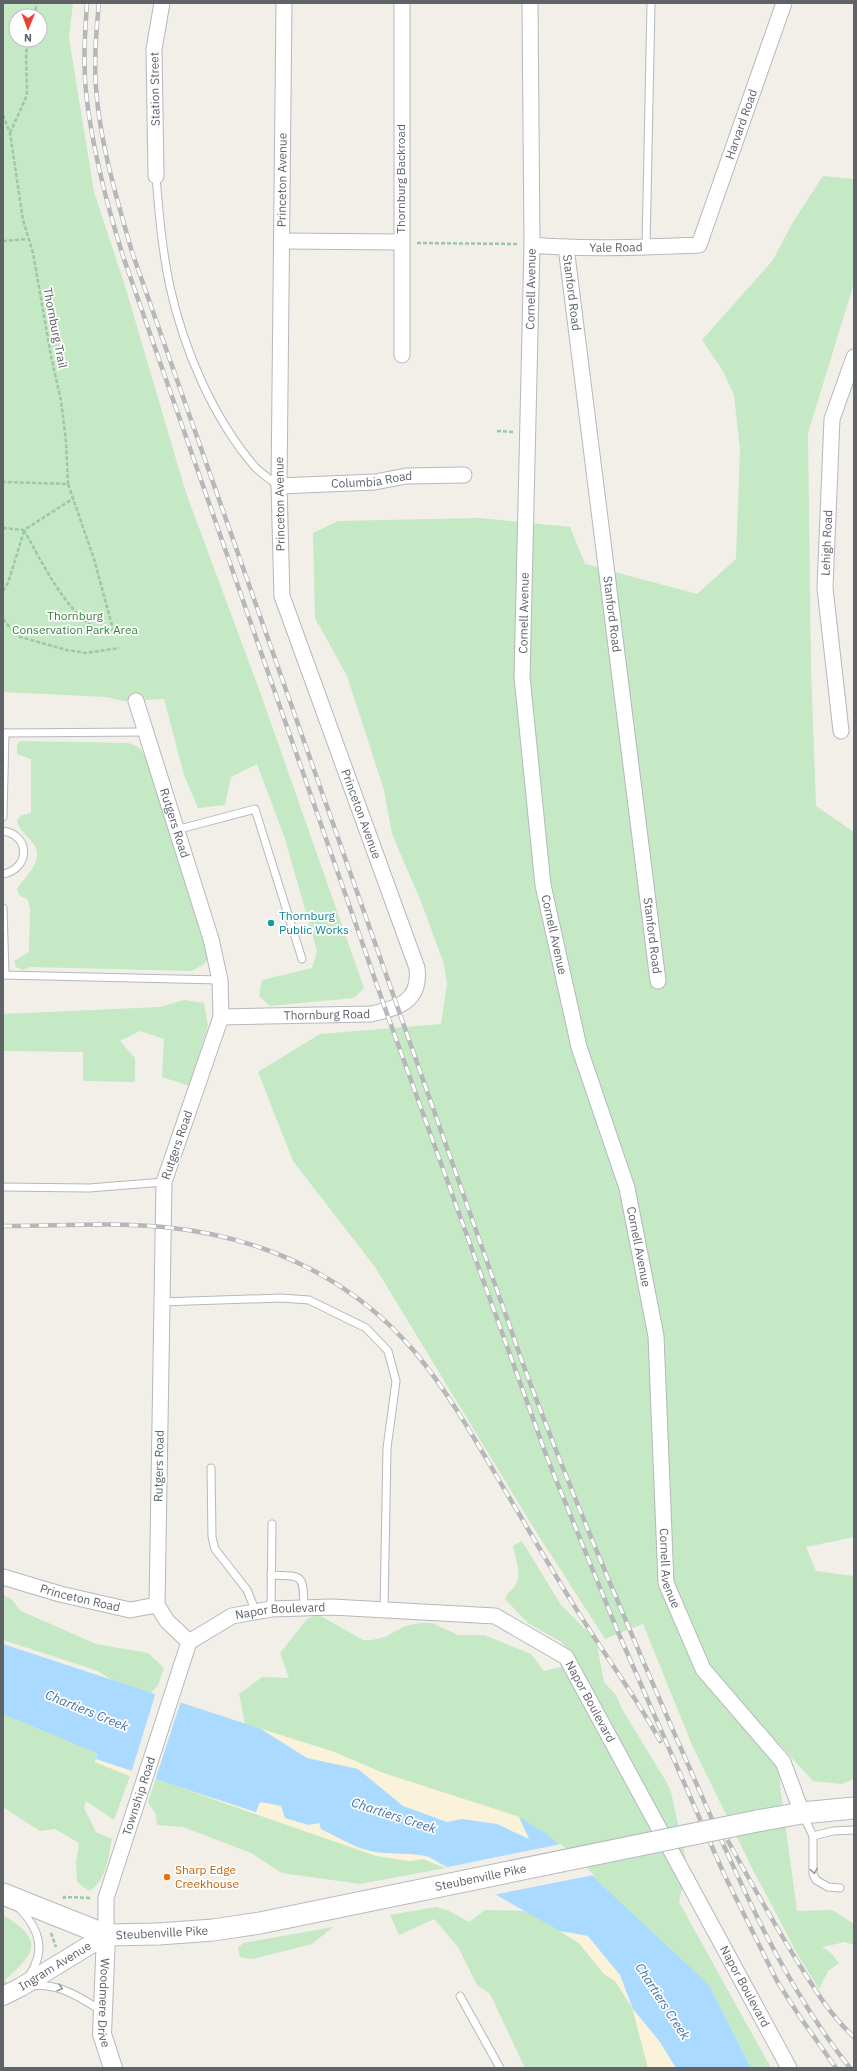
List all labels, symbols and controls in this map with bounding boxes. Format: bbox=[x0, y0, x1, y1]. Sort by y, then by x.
north arrow bbox=[8, 8, 48, 48]
text: N bbox=[24, 31, 32, 45]
street label: Station Street bbox=[146, 52, 163, 126]
street label: Harvard Road bbox=[722, 87, 760, 161]
street label: Thornburg Backroad bbox=[393, 124, 408, 234]
street label: Princeton Avenue bbox=[274, 132, 290, 227]
street label: Yale Road bbox=[589, 239, 643, 255]
street label: Cornell Avenue bbox=[522, 248, 539, 330]
street label: Stanford Road bbox=[560, 254, 584, 332]
street label: Thornburg Trail bbox=[40, 286, 71, 370]
street label: Princeton Avenue bbox=[271, 456, 288, 551]
street label: Columbia Road bbox=[331, 468, 412, 491]
street label: Lehigh Road bbox=[818, 510, 835, 576]
street label: Cornell Avenue bbox=[515, 572, 532, 654]
street label: Stanford Road bbox=[600, 575, 625, 653]
park label: Thornburg Conservation Park Area bbox=[12, 608, 139, 637]
street label: Princeton Avenue bbox=[338, 767, 385, 861]
street label: Rutgers Road bbox=[157, 786, 193, 860]
street label: Cornell Avenue bbox=[538, 893, 571, 976]
street label: Stanford Road bbox=[641, 897, 665, 975]
place label: Thornburg Public Works bbox=[279, 908, 349, 937]
marker: Thornburg Public Works bbox=[266, 918, 276, 928]
street label: Thornburg Road bbox=[284, 1006, 370, 1023]
street label: Rutgers Road bbox=[158, 1108, 195, 1181]
street label: Cornell Avenue bbox=[624, 1205, 654, 1289]
street label: Rutgers Road bbox=[150, 1430, 167, 1502]
street label: Cornell Avenue bbox=[657, 1528, 684, 1611]
street label: Princeton Road bbox=[38, 1580, 122, 1615]
street label: Napor Boulevard bbox=[234, 1599, 325, 1622]
street label: Napor Boulevard bbox=[562, 1658, 619, 1745]
water label: Chartiers Creek bbox=[43, 1686, 131, 1735]
street label: Township Road bbox=[119, 1755, 158, 1837]
water label: Chartiers Creek bbox=[349, 1794, 439, 1837]
street label: Steubenville Pike bbox=[434, 1860, 528, 1894]
place label: Sharp Edge Creekhouse bbox=[175, 1862, 239, 1891]
one-way arrow bbox=[809, 1868, 818, 1875]
marker: Sharp Edge Creekhouse bbox=[162, 1872, 172, 1882]
street label: Steubenville Pike bbox=[115, 1923, 209, 1942]
street label: Ingram Avenue bbox=[16, 1938, 94, 1994]
street label: Napor Boulevard bbox=[717, 1943, 773, 2030]
street label: Woodmere Drive bbox=[95, 1958, 114, 2050]
water label: Chartiers Creek bbox=[631, 1960, 694, 2043]
one-way arrow bbox=[56, 1983, 63, 1992]

